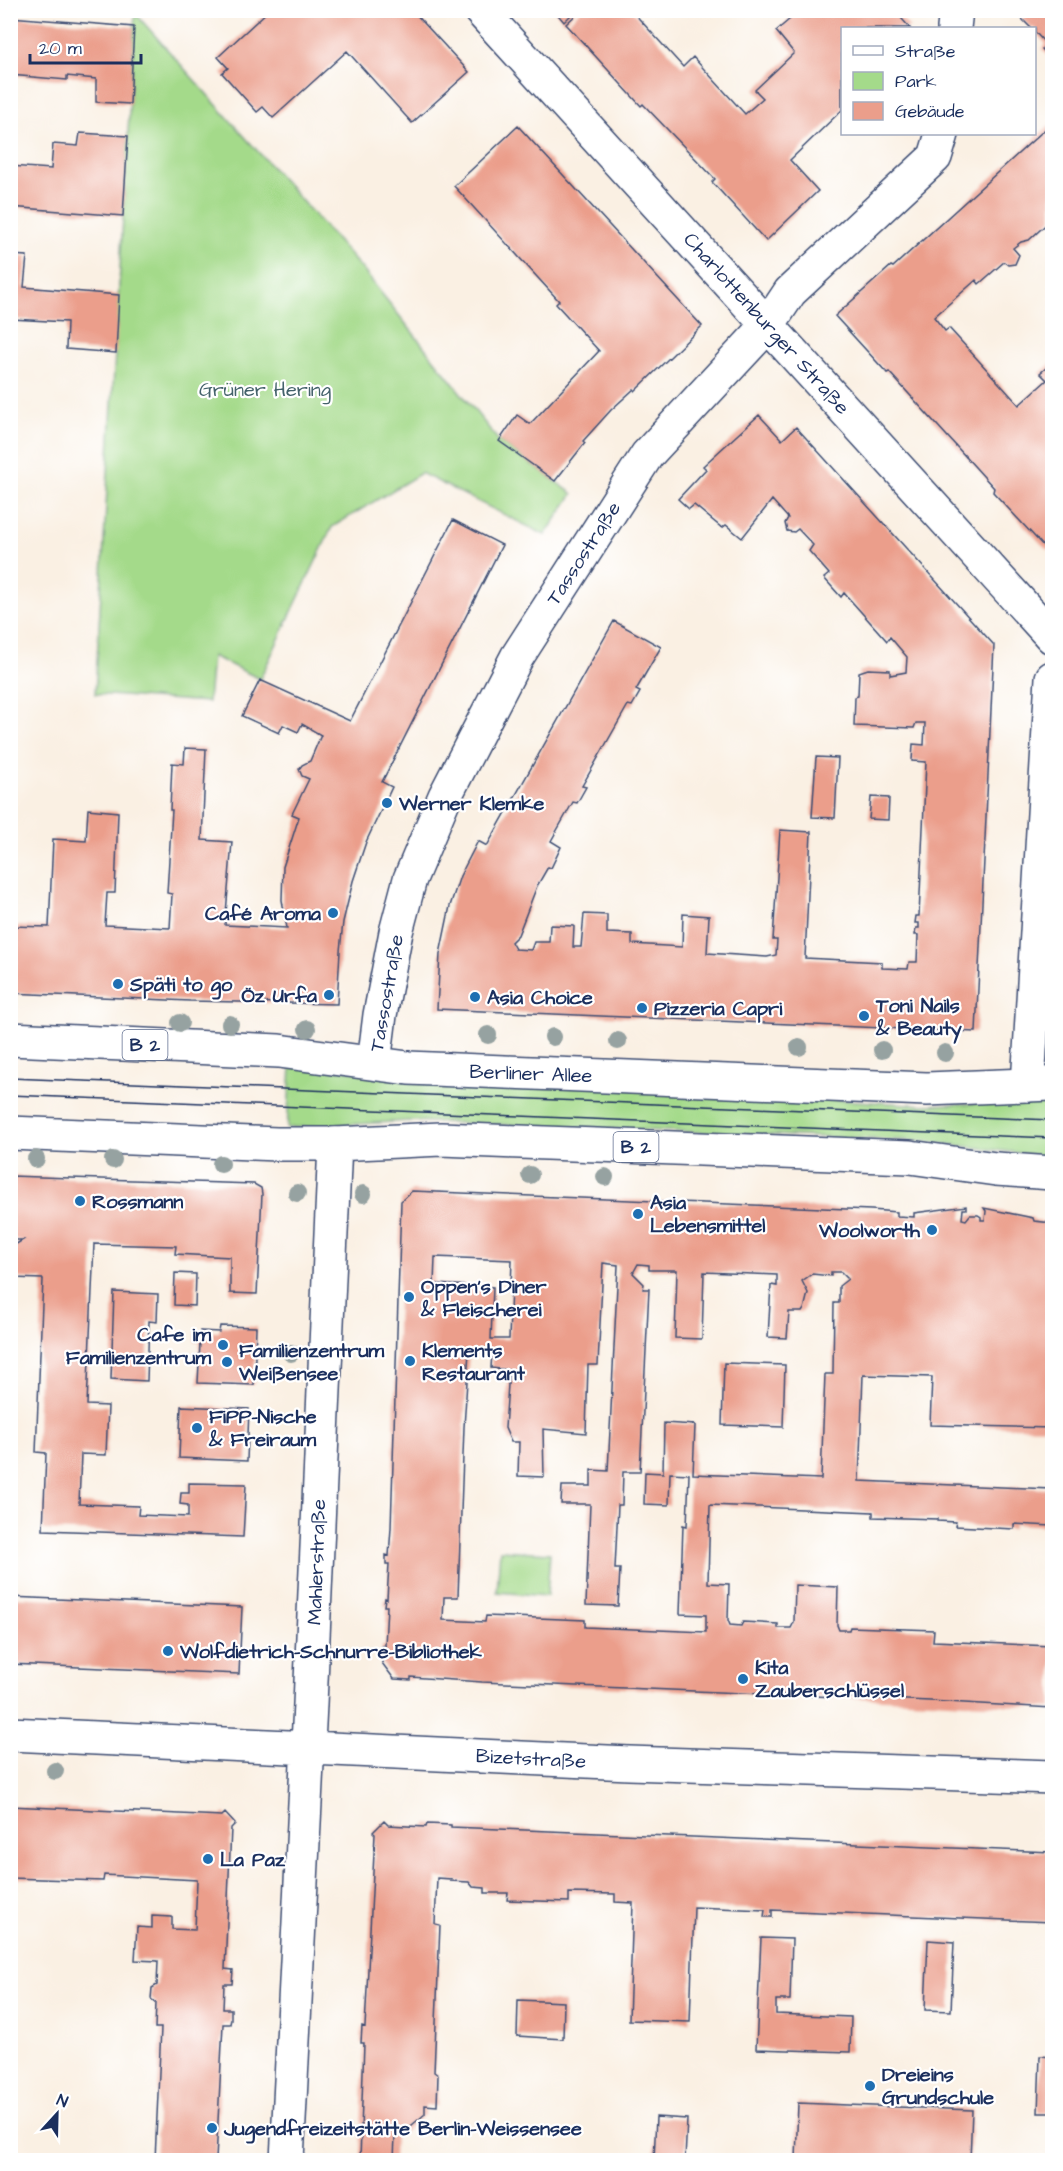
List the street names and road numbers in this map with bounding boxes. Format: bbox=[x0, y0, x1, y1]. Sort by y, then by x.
street label: Charlottenburger Straße bbox=[676, 226, 856, 422]
street label: Tassostraße bbox=[540, 496, 628, 611]
street label: Tassostraße bbox=[363, 932, 411, 1054]
road number: B 2 bbox=[122, 1030, 168, 1060]
street label: Berliner Allee bbox=[469, 1058, 593, 1090]
road number: B 2 bbox=[614, 1132, 658, 1162]
street label: Mahlerstraße bbox=[301, 1498, 333, 1625]
street label: Bizetstraße bbox=[475, 1742, 587, 1776]

